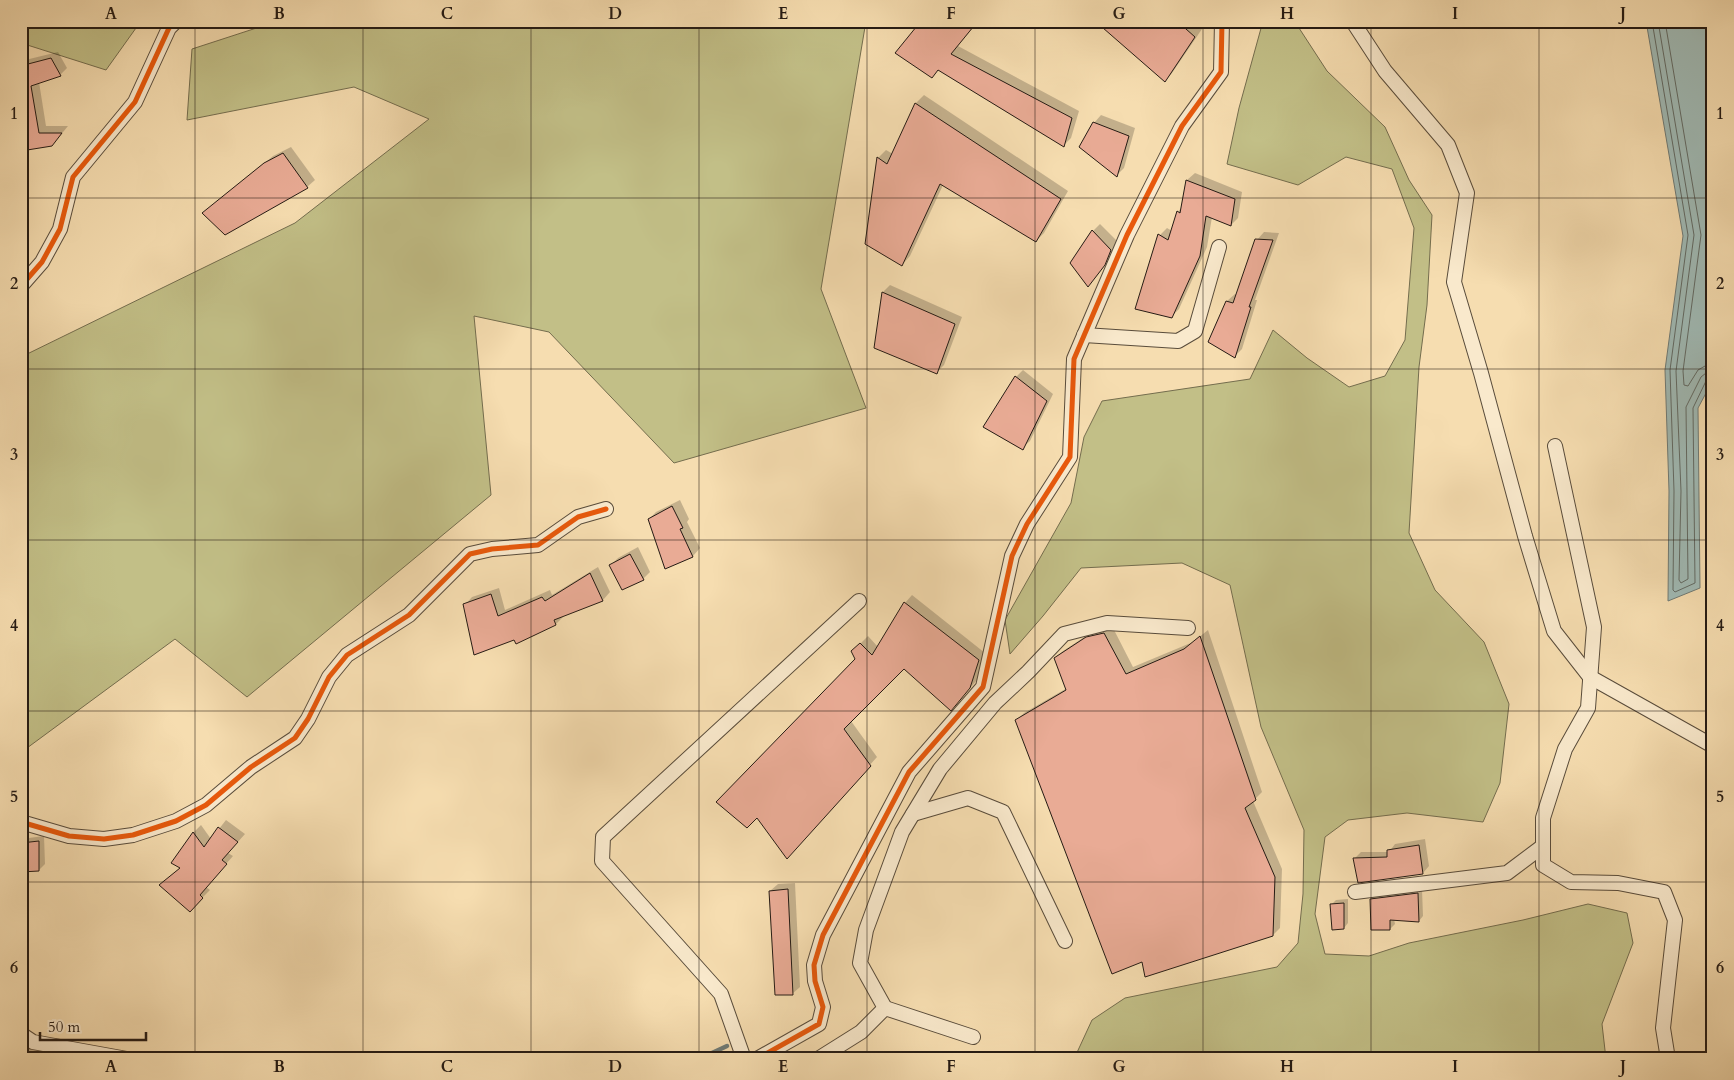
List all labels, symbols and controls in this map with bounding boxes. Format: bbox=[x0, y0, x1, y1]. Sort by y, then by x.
text: A bbox=[105, 3, 117, 25]
text: B bbox=[273, 3, 285, 25]
text: C bbox=[441, 3, 453, 25]
text: D bbox=[608, 3, 622, 25]
text: E bbox=[778, 3, 788, 25]
text: F bbox=[946, 3, 956, 25]
text: G bbox=[1112, 3, 1126, 25]
text: H bbox=[1280, 3, 1294, 25]
text: I bbox=[1452, 3, 1458, 25]
text: J bbox=[1618, 3, 1626, 25]
text: 1 bbox=[10, 103, 18, 125]
text: 1 bbox=[1716, 103, 1724, 125]
text: 2 bbox=[10, 273, 18, 295]
text: 2 bbox=[1716, 273, 1724, 295]
text: 3 bbox=[10, 444, 18, 466]
text: 3 bbox=[1716, 444, 1724, 466]
text: 4 bbox=[10, 615, 18, 637]
text: 4 bbox=[1716, 615, 1724, 637]
text: 5 bbox=[10, 786, 18, 808]
text: 5 bbox=[1716, 786, 1724, 808]
text: 6 bbox=[10, 957, 18, 979]
text: 6 bbox=[1716, 957, 1724, 979]
scale bar bbox=[40, 1010, 146, 1042]
text: 50 m bbox=[48, 1017, 80, 1037]
text: A bbox=[105, 1056, 117, 1078]
text: B bbox=[273, 1056, 285, 1078]
text: C bbox=[441, 1056, 453, 1078]
text: D bbox=[608, 1056, 622, 1078]
text: E bbox=[778, 1056, 788, 1078]
text: F bbox=[946, 1056, 956, 1078]
text: G bbox=[1112, 1056, 1126, 1078]
text: H bbox=[1280, 1056, 1294, 1078]
text: I bbox=[1452, 1056, 1458, 1078]
text: J bbox=[1618, 1056, 1626, 1078]

